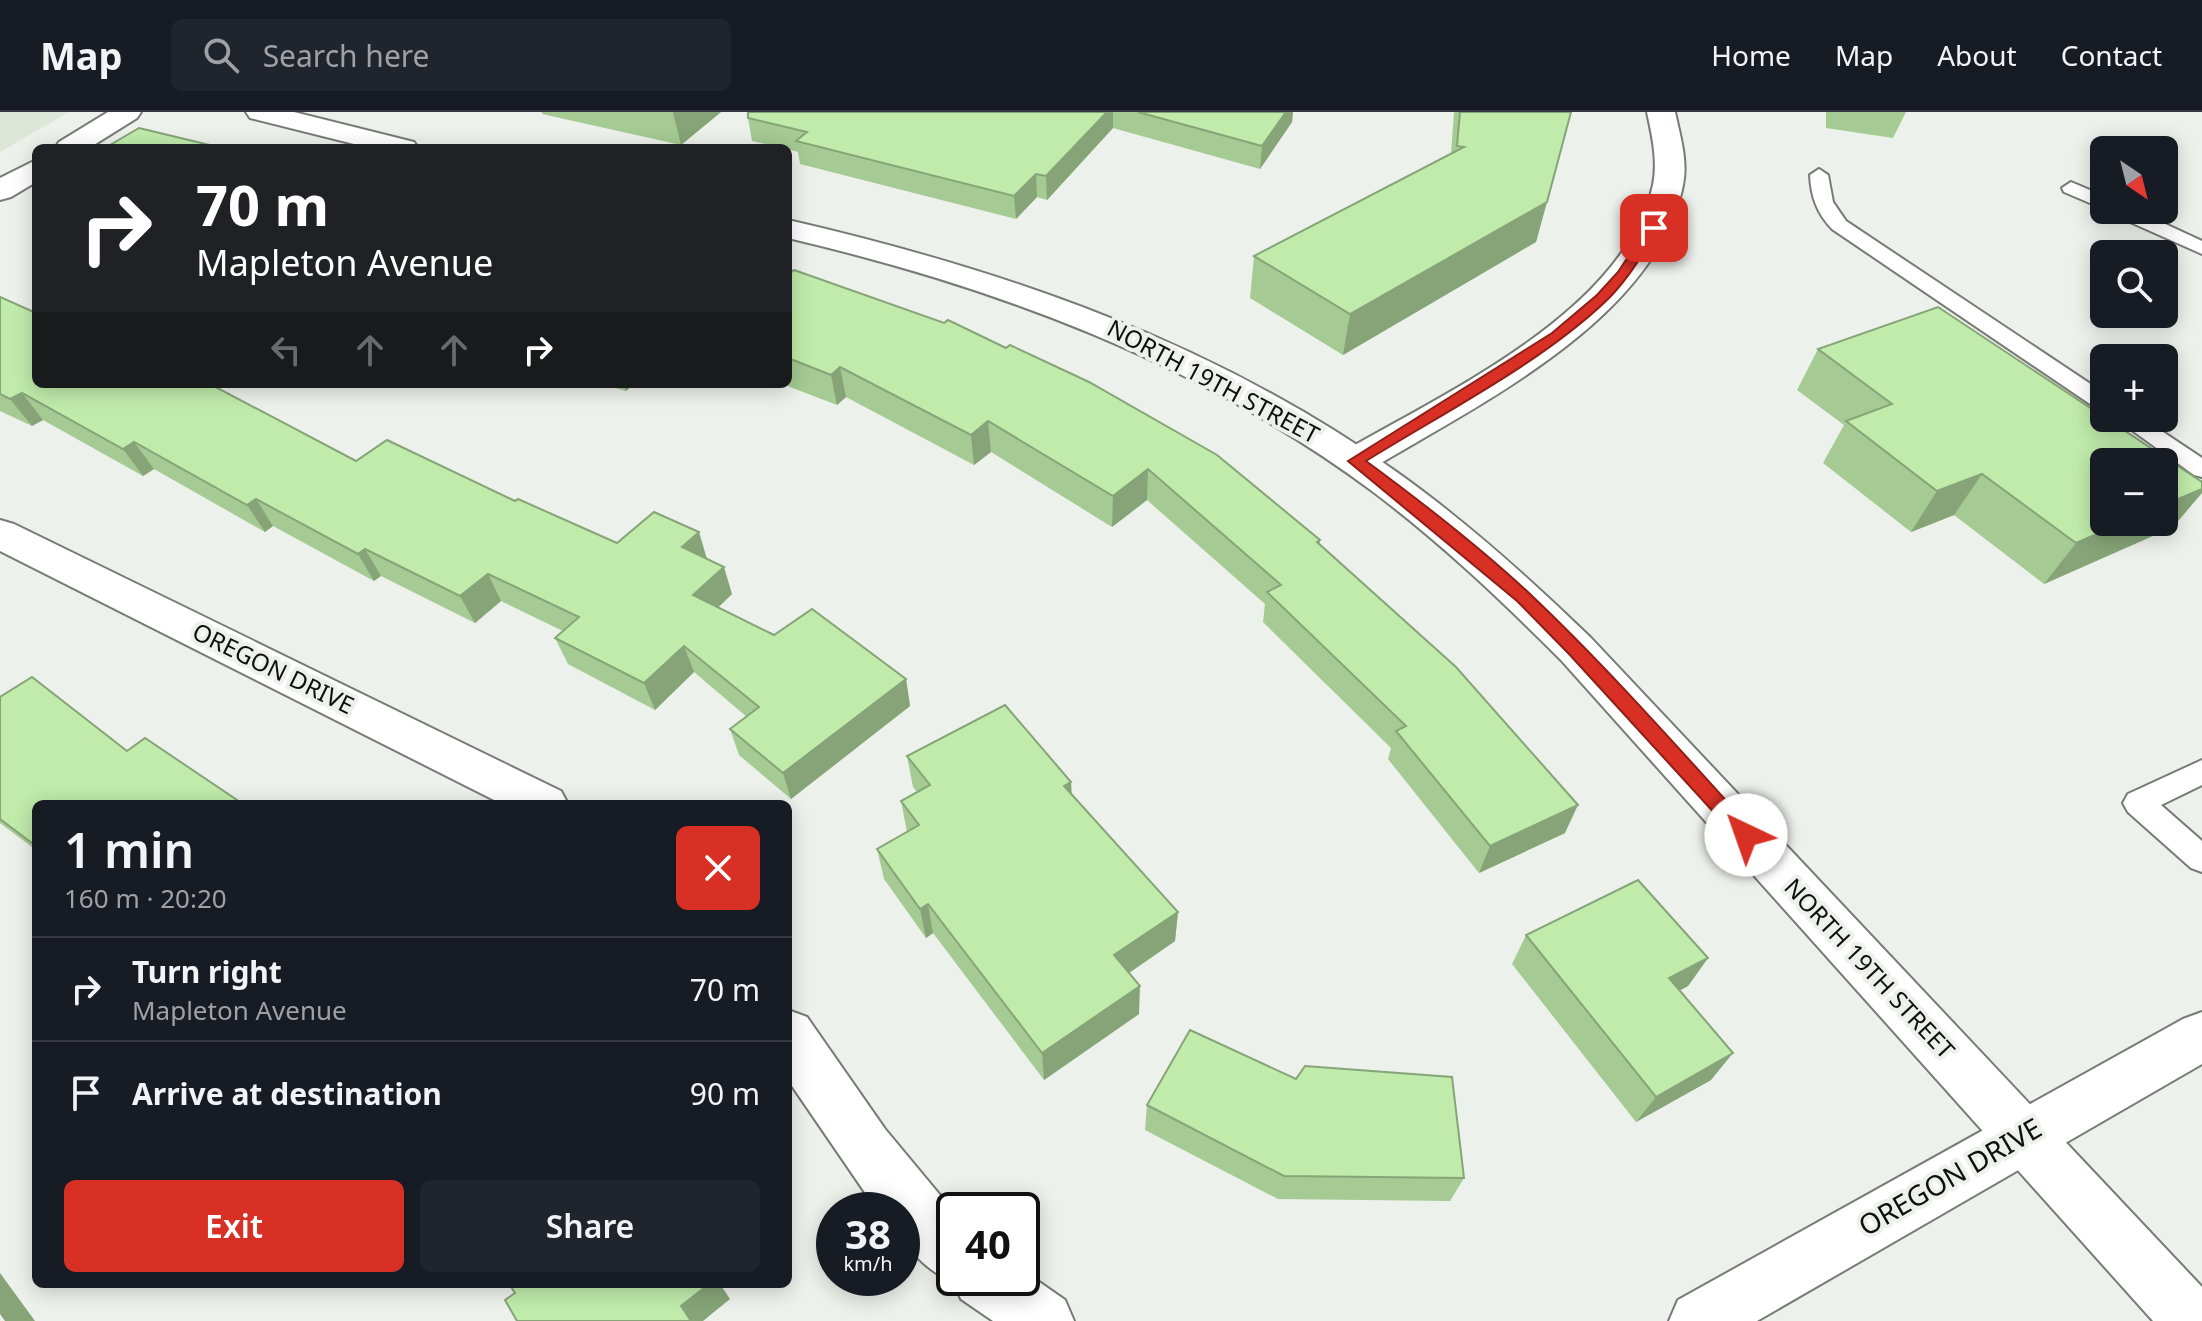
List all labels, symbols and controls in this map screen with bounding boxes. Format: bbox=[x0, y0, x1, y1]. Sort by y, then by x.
search box bbox=[171, 19, 731, 91]
text: Map bbox=[40, 29, 123, 81]
icon: search bbox=[199, 33, 243, 77]
text: Search here bbox=[263, 35, 430, 76]
text: Home bbox=[1711, 36, 1791, 74]
text: Map bbox=[1835, 36, 1893, 74]
text: About bbox=[1937, 36, 2017, 74]
text: Contact bbox=[2061, 36, 2162, 74]
north arrow bbox=[2090, 136, 2178, 224]
map controls bbox=[2090, 136, 2178, 536]
text: 70 m bbox=[196, 166, 329, 242]
icon: right bbox=[64, 176, 168, 280]
pin bbox=[1620, 194, 1688, 262]
icon: arrive bbox=[1632, 206, 1676, 250]
text: Mapleton Avenue bbox=[196, 238, 493, 287]
button: search bbox=[2090, 240, 2178, 328]
street label: NORTH 19TH STREET bbox=[1102, 311, 1326, 451]
icon: left bbox=[264, 328, 308, 372]
icon: ahead bbox=[348, 328, 392, 372]
icon: ahead bbox=[432, 328, 476, 372]
icon: right bbox=[516, 328, 560, 372]
button: + bbox=[2090, 344, 2178, 432]
button: − bbox=[2090, 448, 2178, 536]
street label: OREGON DRIVE bbox=[187, 614, 360, 721]
position arrow bbox=[1704, 793, 1788, 877]
text: 1 min bbox=[64, 817, 194, 882]
button: close bbox=[676, 826, 760, 910]
street label: NORTH 19TH STREET bbox=[1778, 871, 1963, 1066]
text: 160 m · 20:20 bbox=[64, 880, 227, 916]
text: Turn right bbox=[132, 951, 282, 992]
icon: right bbox=[64, 967, 108, 1011]
text: 70 m bbox=[690, 969, 760, 1010]
text: Mapleton Avenue bbox=[132, 992, 347, 1028]
icon: arrive bbox=[64, 1071, 108, 1115]
text: Arrive at destination bbox=[132, 1073, 442, 1114]
text: 90 m bbox=[690, 1073, 760, 1114]
street label: OREGON DRIVE bbox=[1851, 1108, 2048, 1244]
button: Exit bbox=[64, 1180, 404, 1272]
button: Share bbox=[420, 1180, 760, 1272]
speed limit sign: 40 bbox=[936, 1192, 1040, 1296]
text: 38 bbox=[845, 1206, 891, 1261]
text: km/h bbox=[843, 1250, 893, 1277]

